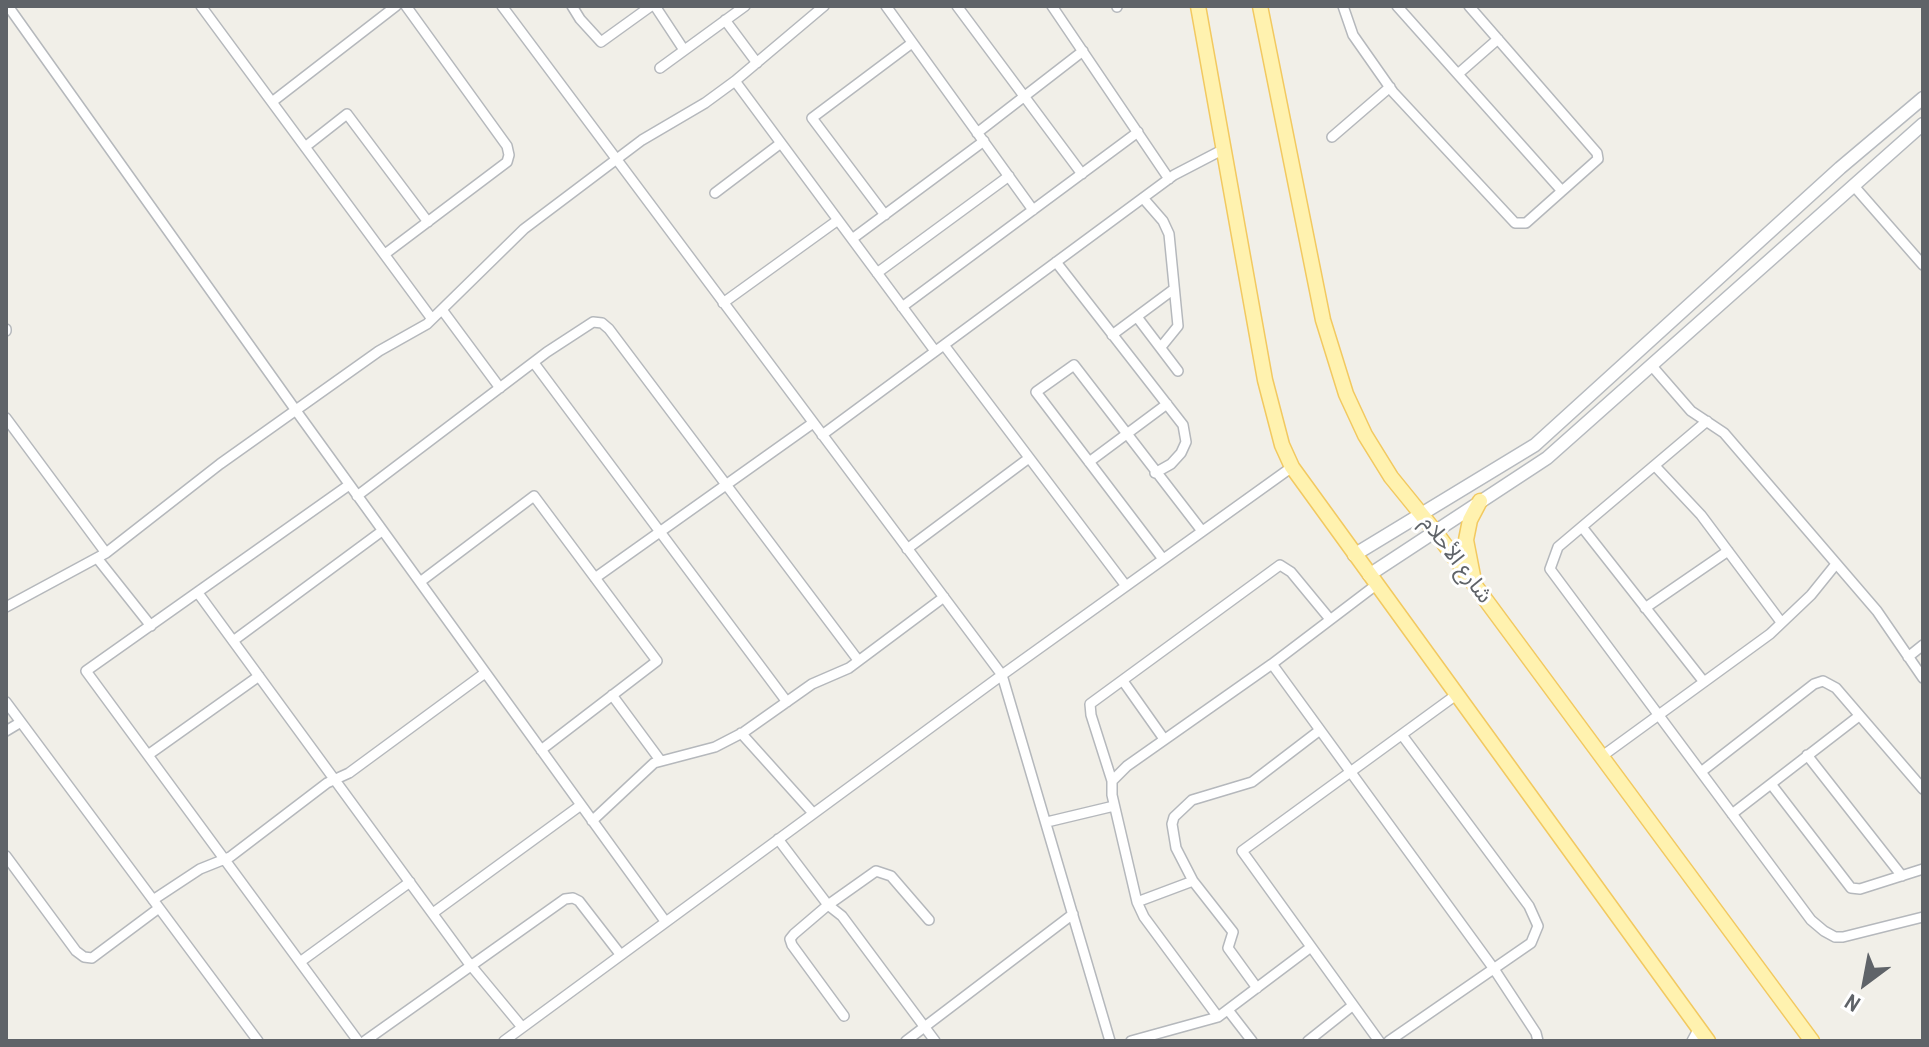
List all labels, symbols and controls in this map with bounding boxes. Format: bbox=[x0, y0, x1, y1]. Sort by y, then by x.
street label: شارع الأحلام bbox=[1415, 511, 1497, 609]
north arrow bbox=[1825, 943, 1905, 1023]
text: N bbox=[1839, 987, 1866, 1020]

